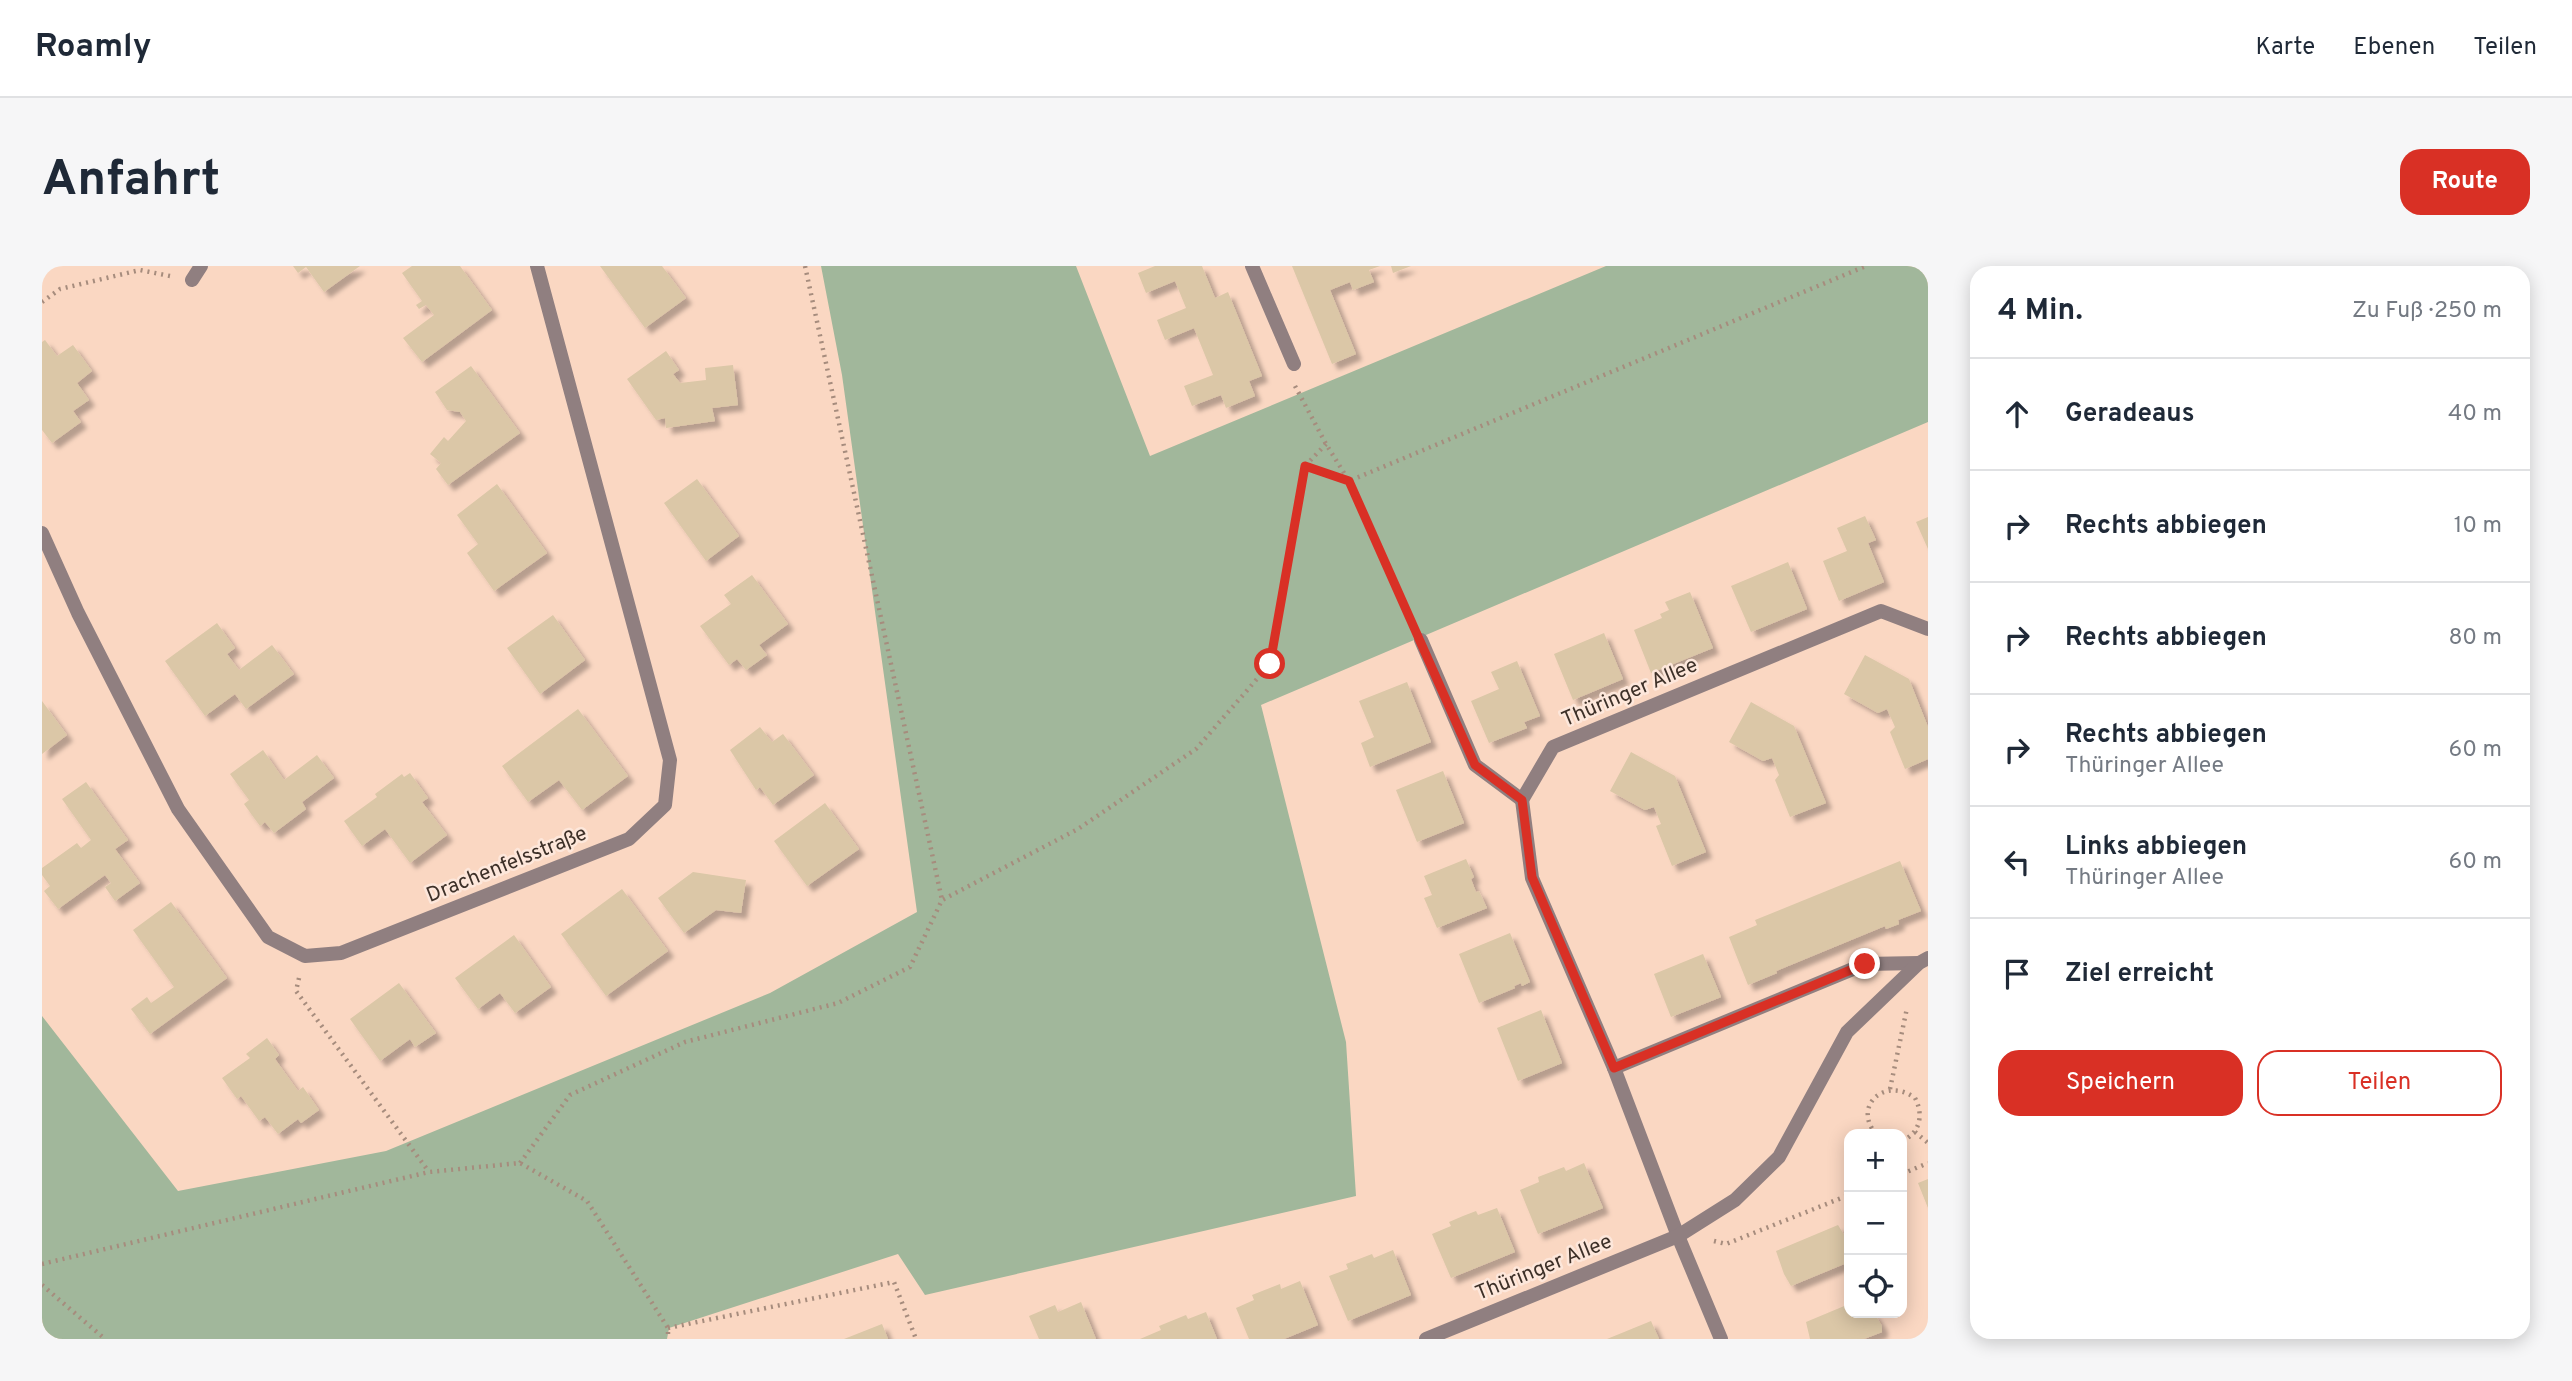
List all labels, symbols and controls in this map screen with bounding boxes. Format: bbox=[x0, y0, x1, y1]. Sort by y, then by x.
text: Roamly bbox=[35, 27, 151, 69]
text: Karte bbox=[2255, 33, 2315, 63]
text: Ebenen bbox=[2353, 33, 2435, 63]
text: Teilen bbox=[2473, 33, 2537, 63]
button: Route bbox=[2400, 149, 2530, 215]
text: Anfahrt bbox=[42, 151, 220, 213]
text: 4 Min. bbox=[1998, 293, 2083, 330]
text: Zu Fuß · 250 m bbox=[2352, 297, 2502, 326]
icon: ahead bbox=[1998, 395, 2036, 433]
text: Geradeaus bbox=[2065, 398, 2194, 431]
text: 40 m bbox=[2448, 400, 2502, 429]
icon: right bbox=[1998, 507, 2036, 545]
text: Rechts abbiegen bbox=[2065, 510, 2267, 543]
text: 10 m bbox=[2454, 512, 2502, 541]
icon: right bbox=[1998, 619, 2036, 657]
text: Rechts abbiegen bbox=[2065, 622, 2267, 655]
text: 80 m bbox=[2449, 624, 2502, 653]
route start bbox=[1254, 648, 1285, 679]
street label: Thüringer Allee bbox=[1558, 652, 1702, 734]
text: Rechts abbiegen bbox=[2065, 719, 2267, 752]
icon: right bbox=[1998, 731, 2036, 769]
text: 60 m bbox=[2449, 736, 2502, 765]
text: Thüringer Allee bbox=[2065, 752, 2224, 781]
street label: Drachenfelsstraße bbox=[423, 820, 591, 910]
text: Links abbiegen bbox=[2065, 831, 2247, 864]
icon: left bbox=[1998, 843, 2036, 881]
text: 60 m bbox=[2449, 848, 2502, 877]
text: Thüringer Allee bbox=[2065, 864, 2224, 893]
route end bbox=[1849, 948, 1880, 979]
icon: arrive bbox=[1998, 955, 2036, 993]
text: Ziel erreicht bbox=[2065, 958, 2214, 991]
button: Speichern bbox=[1998, 1050, 2243, 1116]
button: Teilen bbox=[2257, 1050, 2502, 1116]
map controls bbox=[1844, 1129, 1907, 1318]
button: + bbox=[1844, 1129, 1907, 1192]
button: − bbox=[1844, 1192, 1907, 1255]
street label: Thüringer Allee bbox=[1472, 1228, 1616, 1308]
button: locate bbox=[1844, 1255, 1907, 1318]

